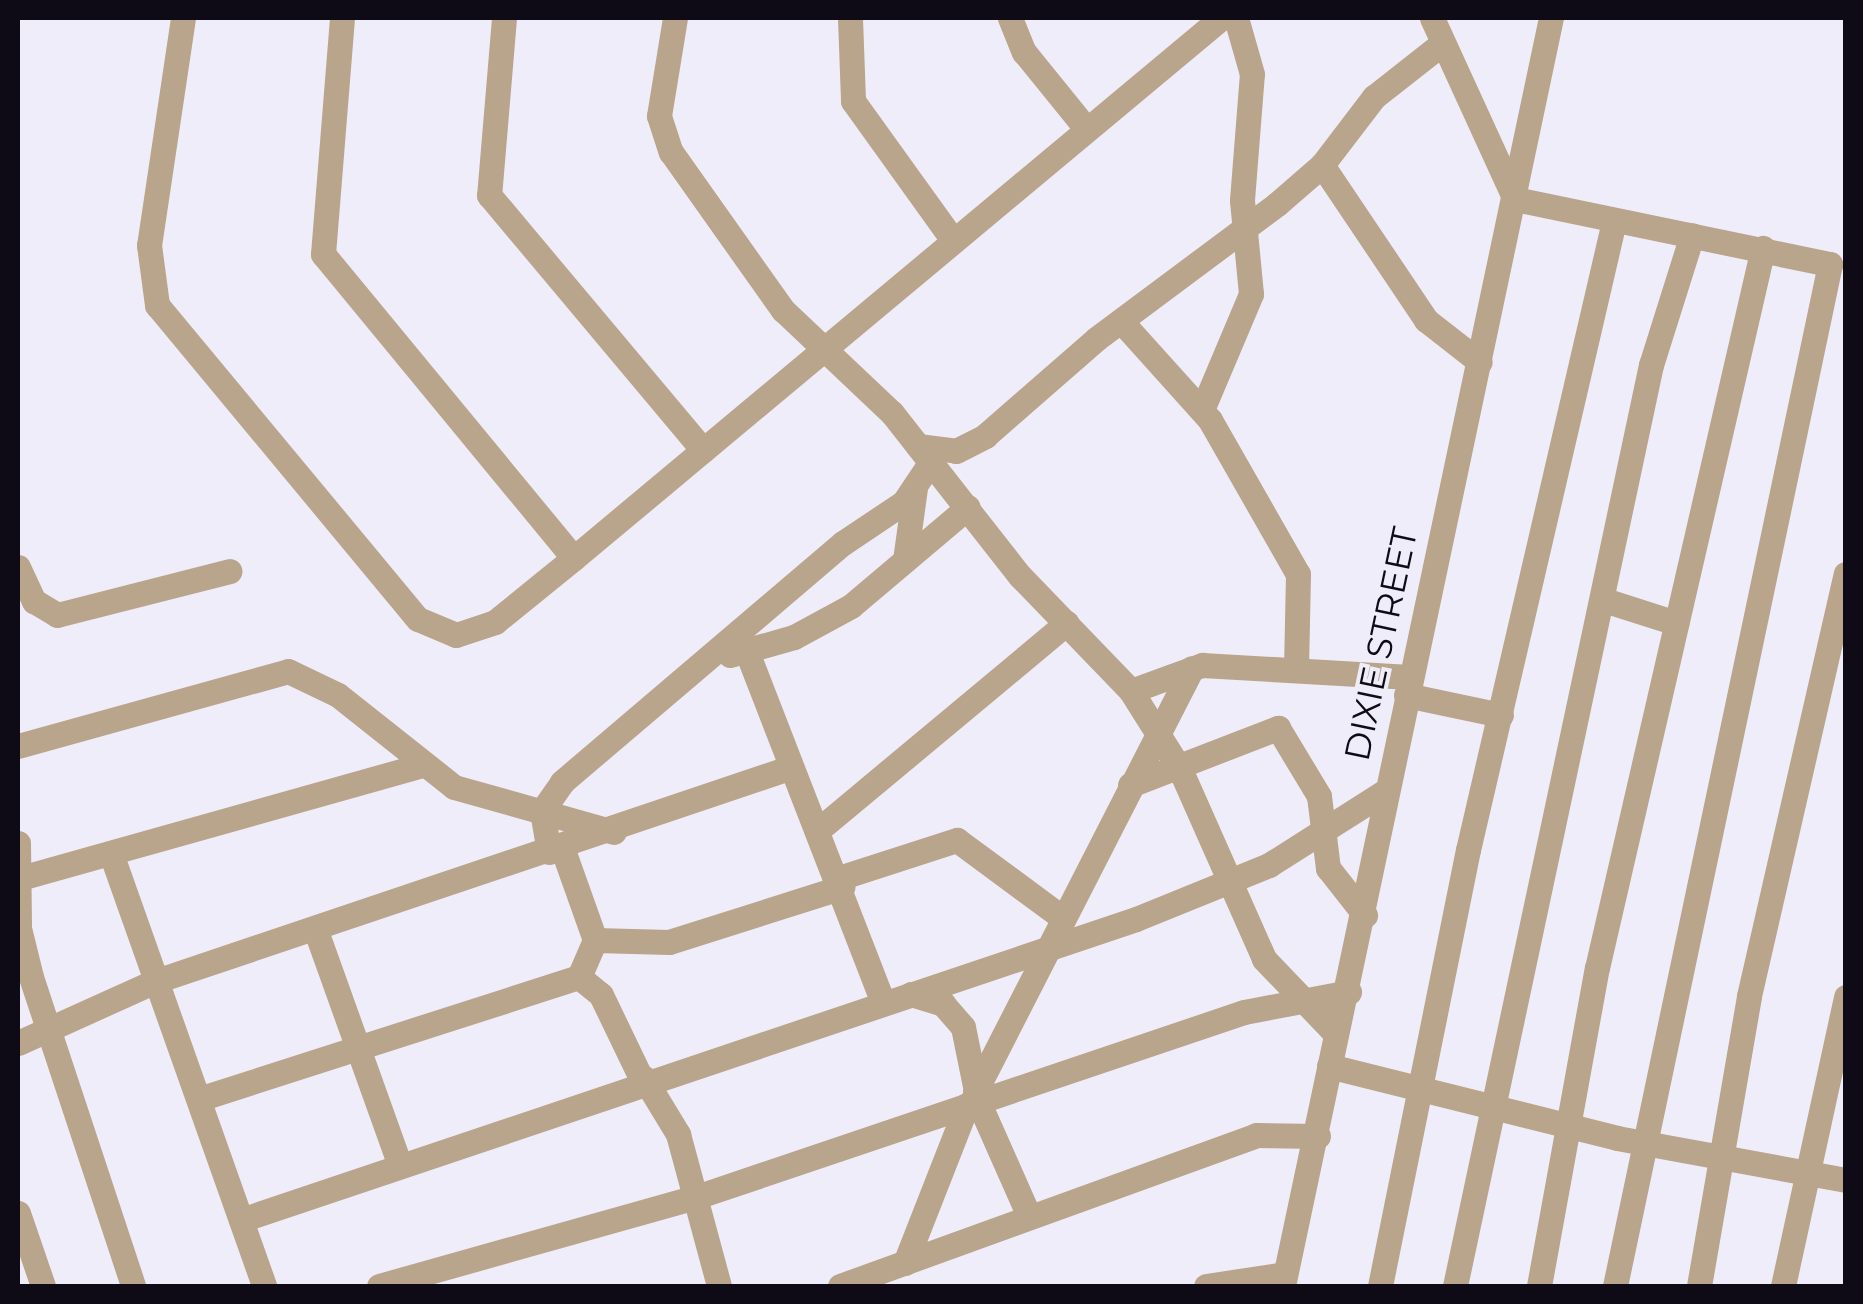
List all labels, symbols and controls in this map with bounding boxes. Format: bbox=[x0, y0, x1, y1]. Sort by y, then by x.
street label: DIXIE STREET bbox=[1336, 523, 1426, 765]

